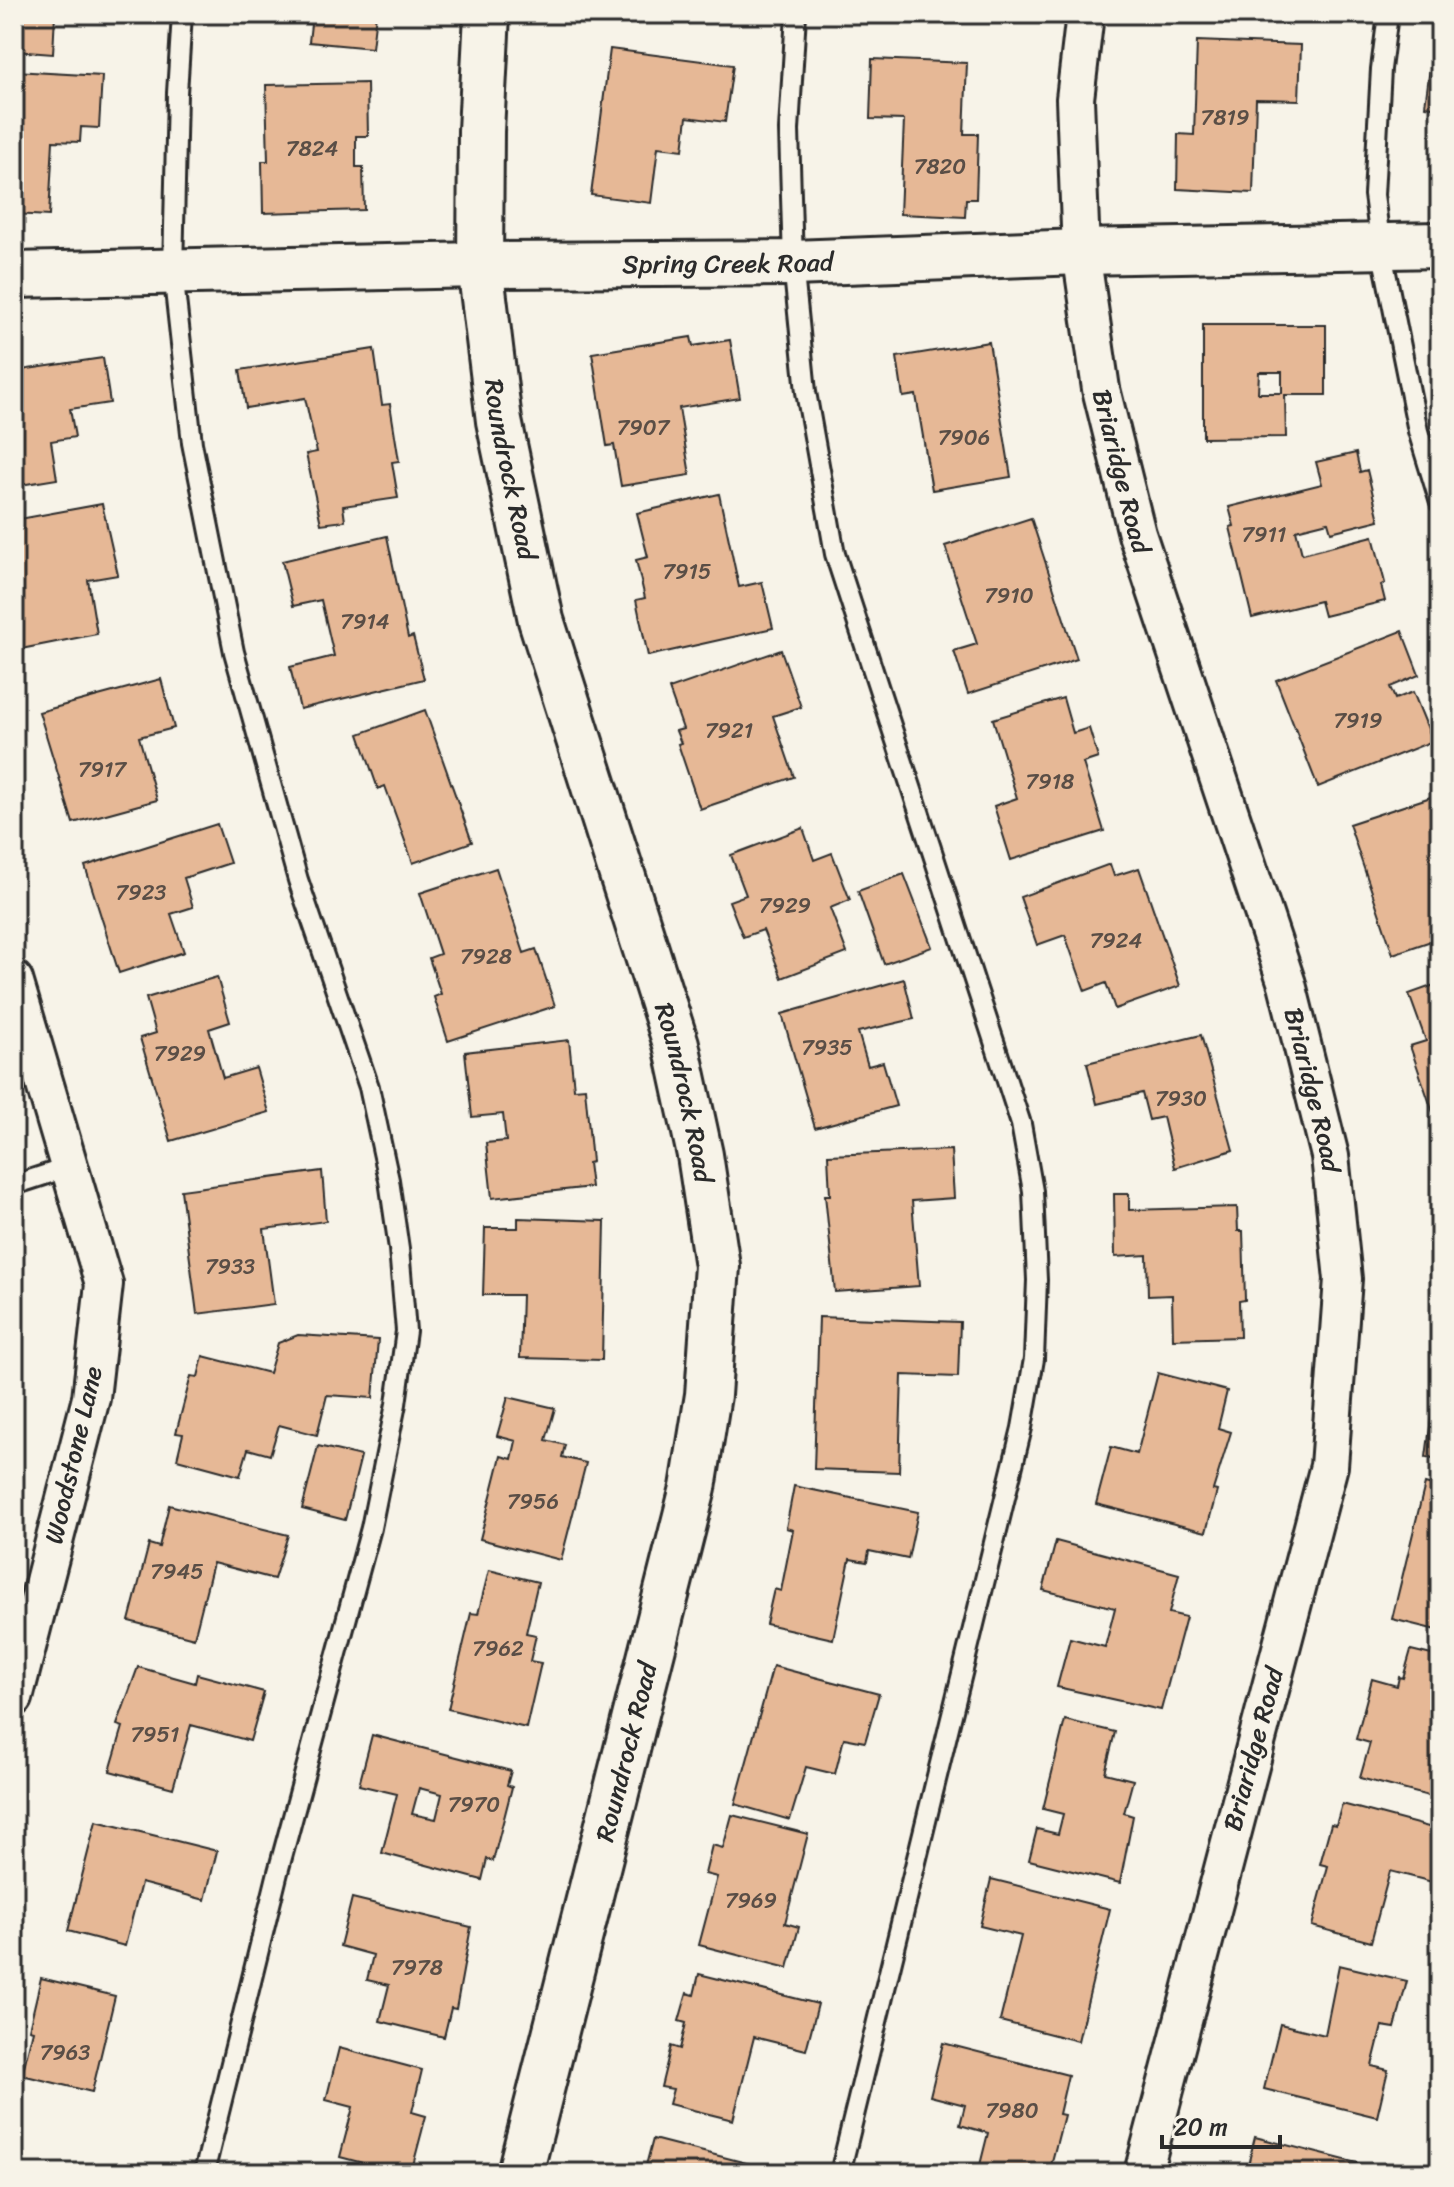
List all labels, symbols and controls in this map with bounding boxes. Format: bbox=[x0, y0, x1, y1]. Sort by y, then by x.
house number: 7819 bbox=[1201, 98, 1249, 137]
house number: 7824 bbox=[286, 129, 338, 168]
house number: 7820 bbox=[914, 147, 966, 186]
street label: Spring Creek Road bbox=[622, 238, 837, 287]
street label: Roundrock Road bbox=[471, 376, 551, 566]
street label: Briaridge Road bbox=[1079, 384, 1166, 562]
house number: 7907 bbox=[617, 408, 671, 447]
house number: 7906 bbox=[938, 418, 990, 457]
house number: 7911 bbox=[1242, 515, 1286, 554]
house number: 7915 bbox=[663, 552, 711, 591]
house number: 7910 bbox=[984, 576, 1034, 615]
house number: 7914 bbox=[340, 602, 390, 641]
house number: 7919 bbox=[1333, 701, 1383, 740]
house number: 7921 bbox=[705, 711, 753, 750]
house number: 7917 bbox=[78, 750, 127, 789]
house number: 7918 bbox=[1026, 762, 1074, 801]
house number: 7923 bbox=[116, 873, 166, 912]
house number: 7929 bbox=[759, 886, 811, 925]
house number: 7924 bbox=[1090, 921, 1143, 960]
house number: 7928 bbox=[460, 937, 512, 976]
street label: Roundrock Road bbox=[641, 997, 727, 1188]
street label: Briaridge Road bbox=[1271, 1003, 1355, 1176]
house number: 7935 bbox=[801, 1028, 853, 1067]
house number: 7929 bbox=[154, 1034, 206, 1073]
house number: 7930 bbox=[1155, 1079, 1207, 1118]
house number: 7933 bbox=[205, 1247, 255, 1286]
street label: Woodstone Lane bbox=[30, 1361, 116, 1548]
house number: 7956 bbox=[507, 1482, 559, 1521]
house number: 7945 bbox=[150, 1552, 204, 1591]
house number: 7962 bbox=[472, 1629, 524, 1668]
street label: Roundrock Road bbox=[581, 1655, 671, 1847]
street label: Briaridge Road bbox=[1209, 1660, 1298, 1836]
house number: 7951 bbox=[131, 1715, 179, 1754]
house number: 7970 bbox=[448, 1785, 500, 1824]
house number: 7969 bbox=[725, 1881, 777, 1920]
house number: 7978 bbox=[391, 1948, 443, 1987]
house number: 7963 bbox=[40, 2033, 90, 2072]
house number: 7980 bbox=[985, 2091, 1039, 2130]
scale bar bbox=[1162, 2099, 1280, 2149]
text: 20 m bbox=[1174, 2106, 1228, 2148]

